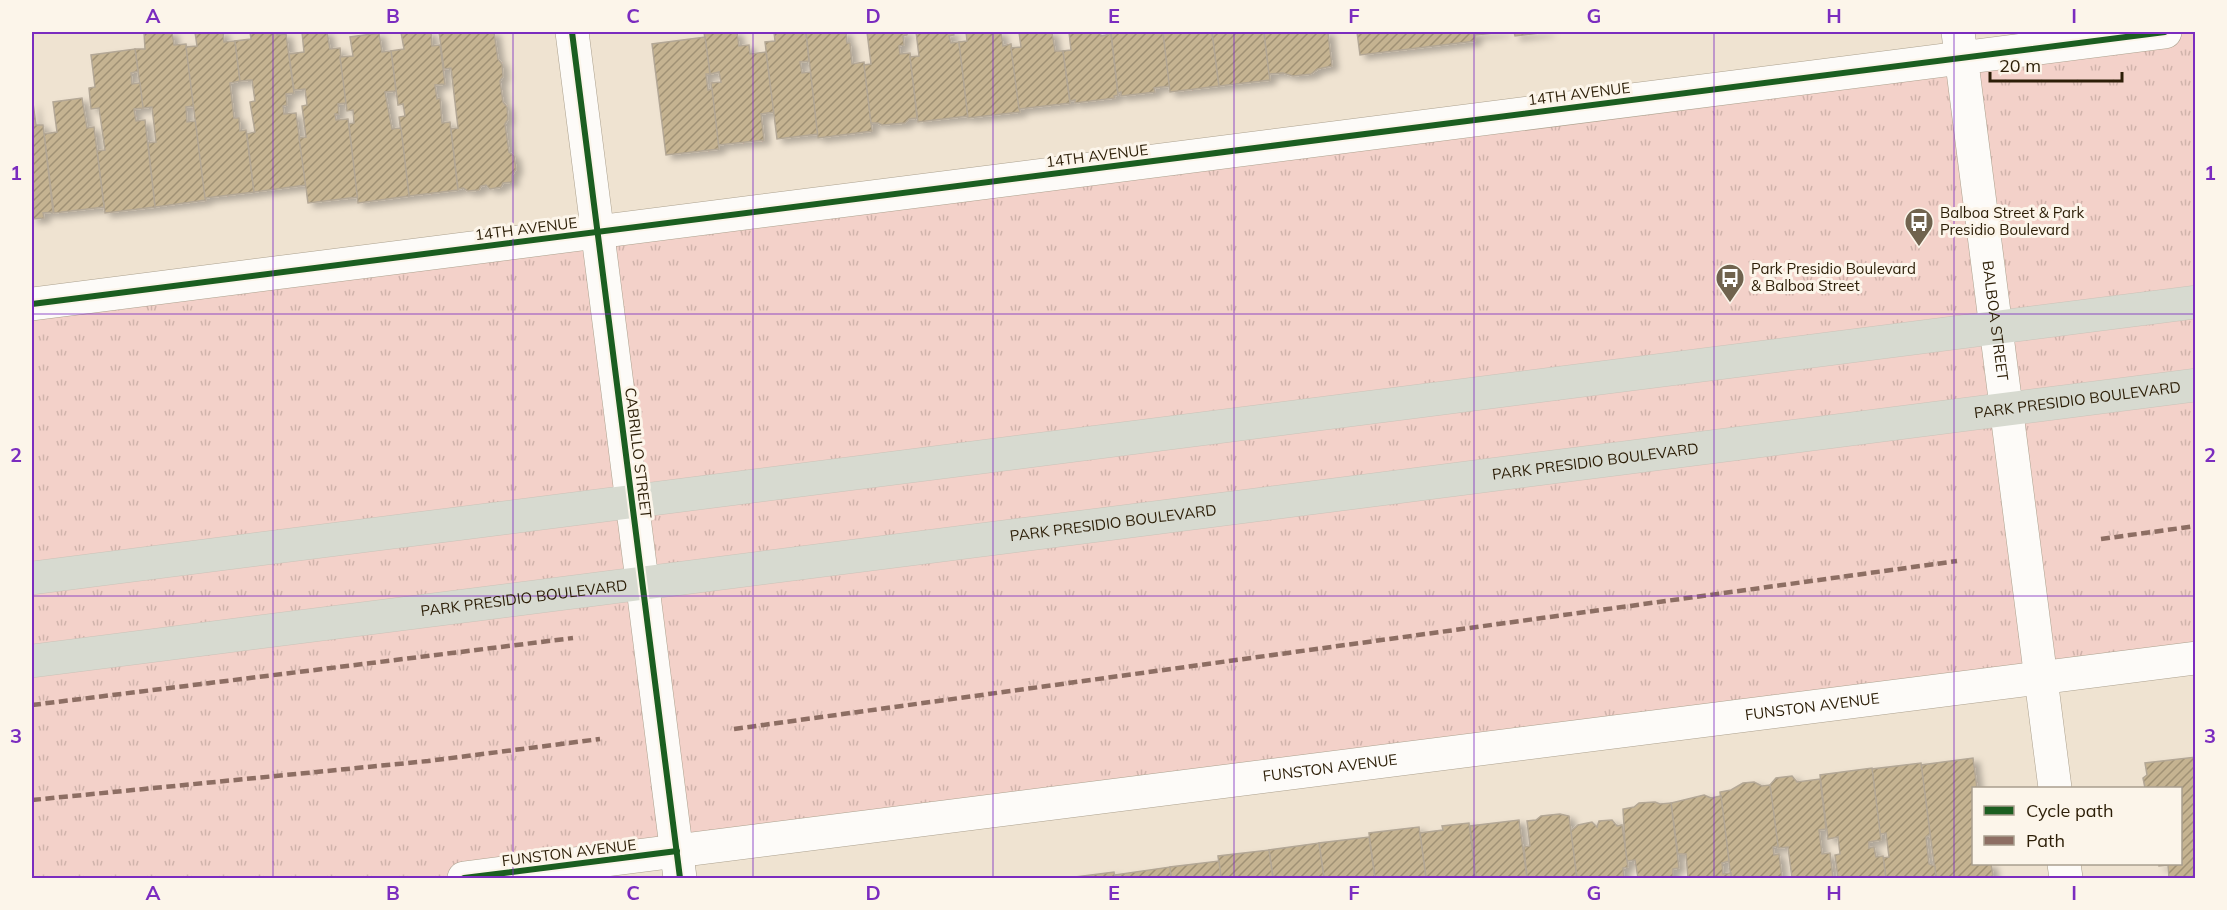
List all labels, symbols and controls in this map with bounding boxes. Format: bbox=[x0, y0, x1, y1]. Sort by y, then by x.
text: A bbox=[146, 3, 161, 28]
text: B bbox=[386, 3, 400, 28]
text: C bbox=[626, 3, 640, 28]
text: D bbox=[865, 3, 881, 28]
text: E bbox=[1108, 3, 1120, 28]
text: F bbox=[1348, 3, 1360, 28]
text: G bbox=[1587, 3, 1601, 28]
text: H bbox=[1826, 3, 1842, 28]
text: I bbox=[2071, 3, 2077, 28]
scale bar bbox=[1990, 45, 2122, 83]
text: 20 m bbox=[1999, 54, 2041, 77]
street label: 14TH AVENUE bbox=[1527, 78, 1631, 109]
street label: 14TH AVENUE bbox=[1045, 140, 1149, 171]
text: 1 bbox=[10, 160, 22, 185]
text: 1 bbox=[2204, 160, 2216, 185]
place label: Balboa Street & Park Presidio Boulevard bbox=[1940, 203, 2084, 239]
bus stop icon: Balboa Street & Park Presidio Boulevard bbox=[1903, 206, 1935, 248]
street label: 14TH AVENUE bbox=[474, 213, 578, 244]
place label: Park Presidio Boulevard & Balboa Street bbox=[1751, 259, 1916, 295]
street label: BALBOA STREET bbox=[1978, 259, 2013, 382]
bus stop icon: Park Presidio Boulevard & Balboa Street bbox=[1714, 262, 1746, 304]
street label: PARK PRESIDIO BOULEVARD bbox=[1973, 377, 2182, 422]
street label: CABRILLO STREET bbox=[621, 386, 656, 520]
street label: PARK PRESIDIO BOULEVARD bbox=[1491, 439, 1700, 484]
text: 2 bbox=[10, 442, 22, 467]
text: 2 bbox=[2204, 442, 2216, 467]
street label: PARK PRESIDIO BOULEVARD bbox=[1009, 500, 1218, 545]
street label: PARK PRESIDIO BOULEVARD bbox=[419, 575, 628, 620]
street label: FUNSTON AVENUE bbox=[1744, 688, 1881, 724]
text: 3 bbox=[10, 723, 22, 748]
text: 3 bbox=[2204, 723, 2216, 748]
street label: FUNSTON AVENUE bbox=[1262, 750, 1399, 785]
legend bbox=[1972, 787, 2182, 865]
text: Cycle path bbox=[2026, 799, 2113, 822]
text: Path bbox=[2026, 829, 2065, 852]
street label: FUNSTON AVENUE bbox=[501, 835, 637, 870]
text: A bbox=[146, 880, 161, 905]
text: B bbox=[386, 880, 400, 905]
text: C bbox=[626, 880, 640, 905]
text: D bbox=[865, 880, 881, 905]
text: E bbox=[1108, 880, 1120, 905]
text: F bbox=[1348, 880, 1360, 905]
text: G bbox=[1587, 880, 1601, 905]
text: H bbox=[1826, 880, 1842, 905]
text: I bbox=[2071, 880, 2077, 905]

